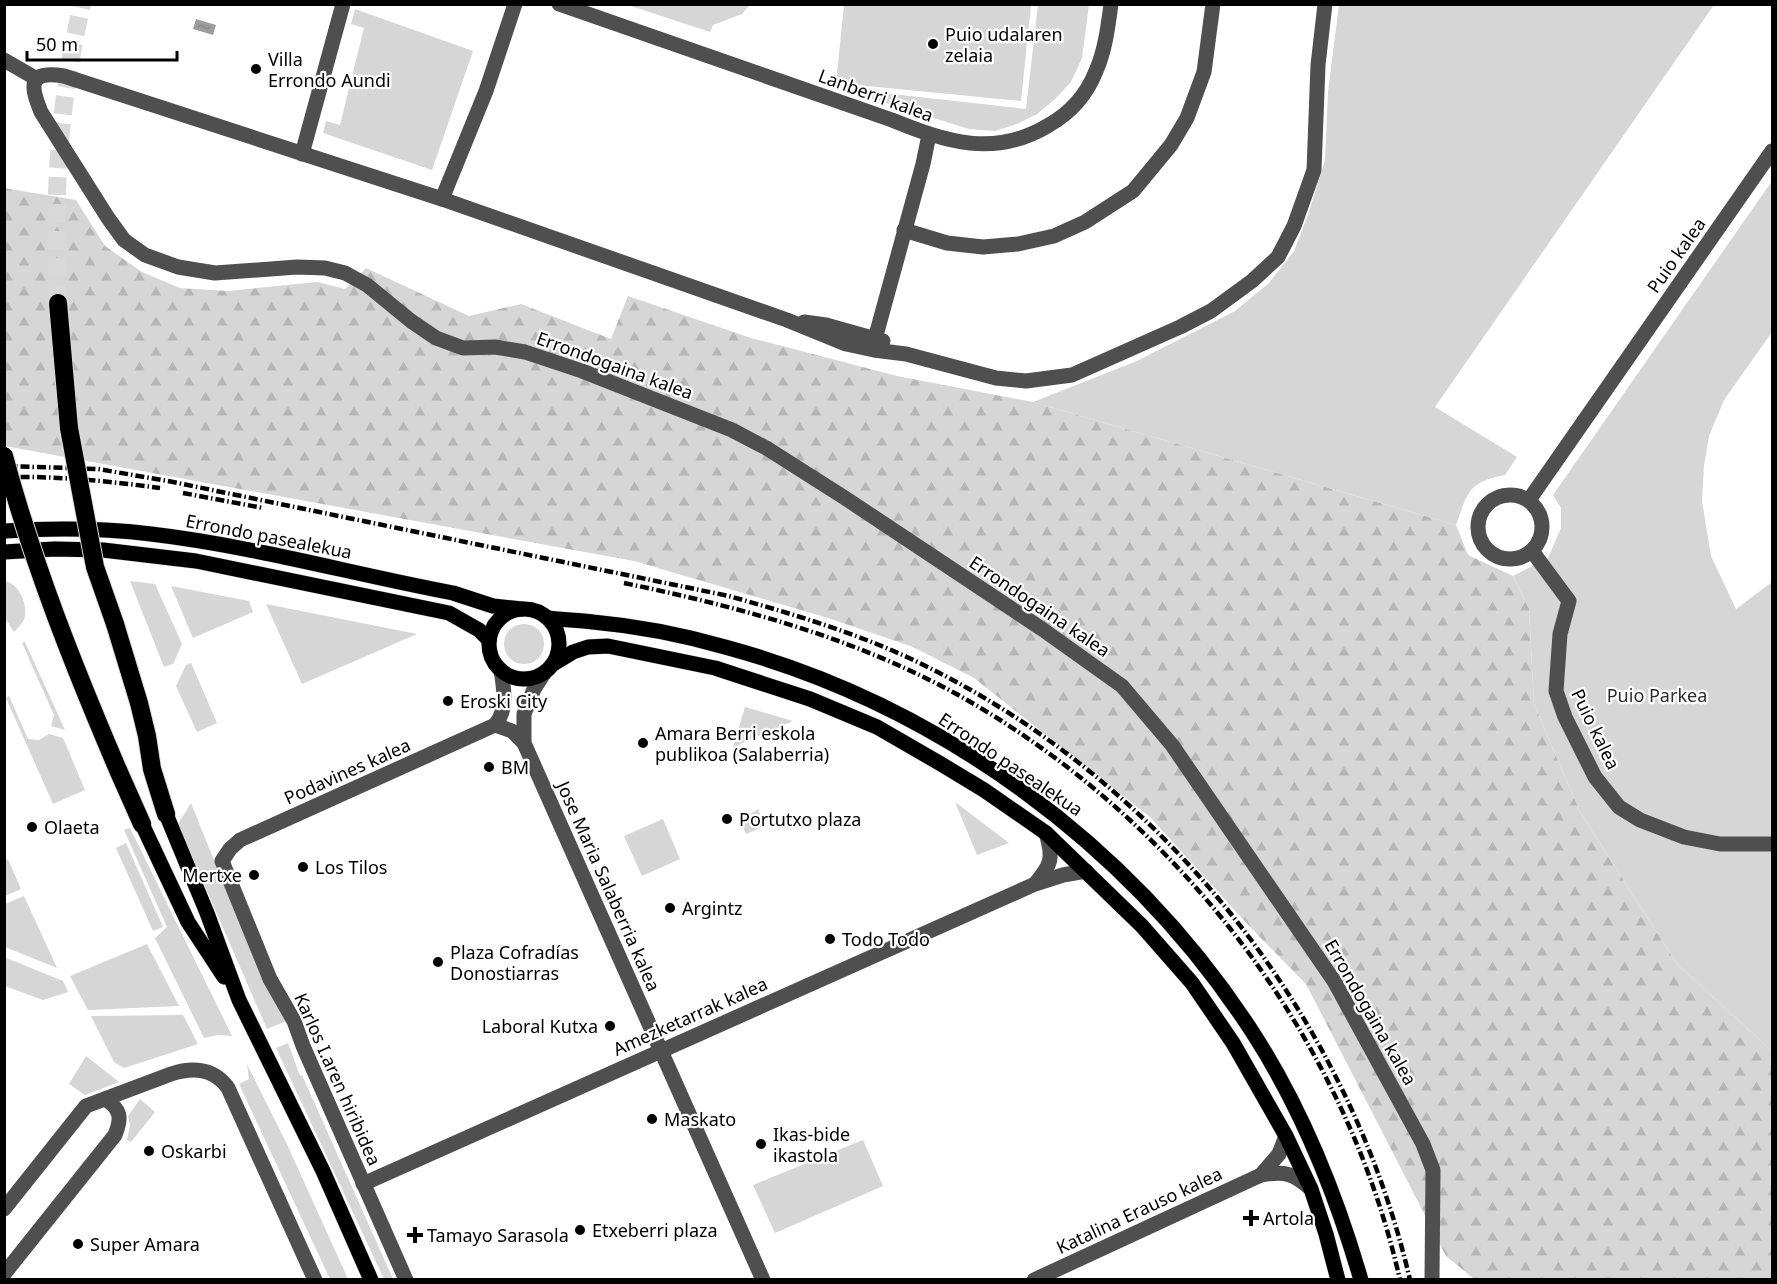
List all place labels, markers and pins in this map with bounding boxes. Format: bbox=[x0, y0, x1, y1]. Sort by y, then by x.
place label: Puio udalaren zelaia bbox=[945, 22, 1063, 67]
marker: Puio udalaren zelaia bbox=[926, 37, 940, 51]
place label: Villa Errondo Aundi bbox=[268, 47, 391, 92]
marker: Villa Errondo Aundi bbox=[249, 62, 263, 76]
place label: Eroski City bbox=[460, 689, 548, 713]
marker: Eroski City bbox=[441, 694, 455, 708]
place label: Amara Berri eskola publikoa (Salaberria) bbox=[655, 721, 829, 766]
marker: Amara Berri eskola publikoa (Salaberria) bbox=[636, 736, 650, 750]
place label: BM bbox=[501, 755, 529, 779]
marker: BM bbox=[482, 760, 496, 774]
place label: Portutxo plaza bbox=[739, 807, 861, 831]
marker: Portutxo plaza bbox=[720, 812, 734, 826]
place label: Olaeta bbox=[44, 815, 100, 839]
marker: Olaeta bbox=[25, 820, 39, 834]
place label: Los Tilos bbox=[315, 855, 387, 879]
marker: Los Tilos bbox=[296, 860, 310, 874]
place label: Mertxe bbox=[182, 863, 242, 887]
marker: Mertxe bbox=[247, 868, 261, 882]
place label: Argintz bbox=[682, 896, 743, 920]
marker: Argintz bbox=[663, 901, 677, 915]
place label: Todo Todo bbox=[842, 927, 930, 951]
marker: Todo Todo bbox=[823, 932, 837, 946]
place label: Plaza Cofradías Donostiarras bbox=[450, 940, 579, 985]
marker: Plaza Cofradías Donostiarras bbox=[431, 955, 445, 969]
place label: Laboral Kutxa bbox=[482, 1014, 598, 1038]
marker: Laboral Kutxa bbox=[603, 1019, 617, 1033]
place label: Maskato bbox=[664, 1107, 736, 1131]
marker: Maskato bbox=[645, 1112, 659, 1126]
place label: Ikas-bide ikastola bbox=[773, 1122, 850, 1167]
marker: Ikas-bide ikastola bbox=[754, 1137, 768, 1151]
place label: Oskarbi bbox=[161, 1139, 227, 1163]
marker: Oskarbi bbox=[142, 1144, 156, 1158]
place label: Artola bbox=[1263, 1206, 1314, 1230]
marker: Artola bbox=[1244, 1211, 1258, 1225]
place label: Etxeberri plaza bbox=[592, 1218, 718, 1242]
place label: Tamayo Sarasola bbox=[427, 1223, 569, 1247]
marker: Etxeberri plaza bbox=[573, 1223, 587, 1237]
marker: Tamayo Sarasola bbox=[408, 1228, 422, 1242]
place label: Super Amara bbox=[90, 1232, 200, 1256]
marker: Super Amara bbox=[71, 1237, 85, 1251]

